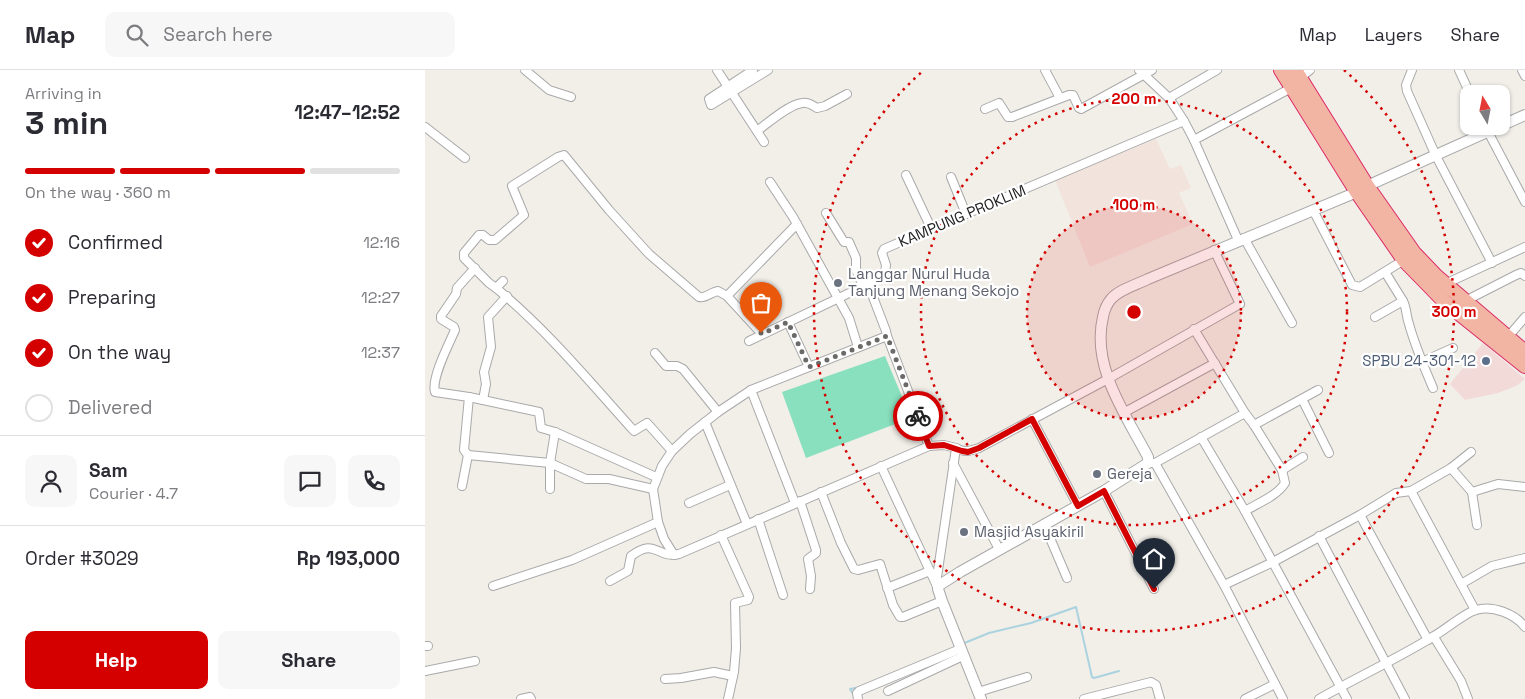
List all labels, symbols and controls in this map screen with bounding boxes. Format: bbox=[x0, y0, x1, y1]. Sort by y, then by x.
search box bbox=[105, 12, 455, 57]
text: Map bbox=[25, 19, 75, 50]
icon: search bbox=[123, 21, 151, 49]
text: Search here bbox=[163, 22, 273, 47]
text: Map bbox=[1299, 23, 1337, 46]
text: Layers bbox=[1365, 23, 1422, 46]
text: Share bbox=[1450, 23, 1500, 46]
text: Arriving in bbox=[25, 83, 102, 104]
north arrow bbox=[1460, 85, 1510, 135]
map controls bbox=[1460, 85, 1510, 135]
text: 200 m bbox=[1112, 89, 1156, 108]
text: 12:47–12:52 bbox=[294, 100, 400, 125]
text: 3 min bbox=[25, 103, 108, 143]
street label: KAMPUNG PROKLIM bbox=[895, 180, 1028, 251]
text: On the way · 360 m bbox=[25, 182, 171, 203]
text: 100 m bbox=[1113, 195, 1155, 214]
icon: check bbox=[25, 229, 53, 257]
text: Confirmed bbox=[68, 230, 163, 255]
text: 12:16 bbox=[363, 232, 400, 253]
place label: Langgar Nurul Huda Tanjung Menang Sekojo bbox=[848, 264, 1019, 300]
marker: Langgar Nurul Huda Tanjung Menang Sekojo bbox=[832, 277, 844, 289]
pin bbox=[740, 282, 782, 333]
icon: check bbox=[25, 284, 53, 312]
text: Preparing bbox=[68, 285, 156, 310]
text: 12:27 bbox=[361, 287, 400, 308]
icon: bag bbox=[747, 289, 775, 317]
text: 300 m bbox=[1431, 302, 1477, 321]
centre of rings bbox=[1125, 303, 1143, 321]
icon: check bbox=[25, 339, 53, 367]
text: On the way bbox=[68, 340, 171, 365]
text: 12:37 bbox=[361, 342, 400, 363]
place label: SPBU 24-301-12 bbox=[1362, 351, 1476, 370]
marker: SPBU 24-301-12 bbox=[1480, 355, 1492, 367]
courier bbox=[893, 391, 943, 441]
text: Delivered bbox=[68, 395, 153, 420]
icon: bike bbox=[904, 402, 932, 430]
button: person bbox=[25, 455, 77, 507]
button: chat bbox=[284, 455, 336, 507]
button: phone bbox=[348, 455, 400, 507]
text: Sam bbox=[89, 458, 128, 483]
place label: Gereja bbox=[1107, 464, 1153, 483]
marker: Gereja bbox=[1091, 468, 1103, 480]
text: Courier · 4.7 bbox=[89, 483, 178, 504]
place label: Masjid Asyakiril bbox=[974, 522, 1084, 541]
marker: Masjid Asyakiril bbox=[958, 526, 970, 538]
pin bbox=[1133, 538, 1175, 589]
icon: home bbox=[1140, 545, 1168, 573]
text: Order #3029 bbox=[25, 546, 139, 571]
text: Rp 193,000 bbox=[297, 546, 400, 571]
button: Help bbox=[25, 631, 208, 689]
button: Share bbox=[218, 631, 400, 689]

